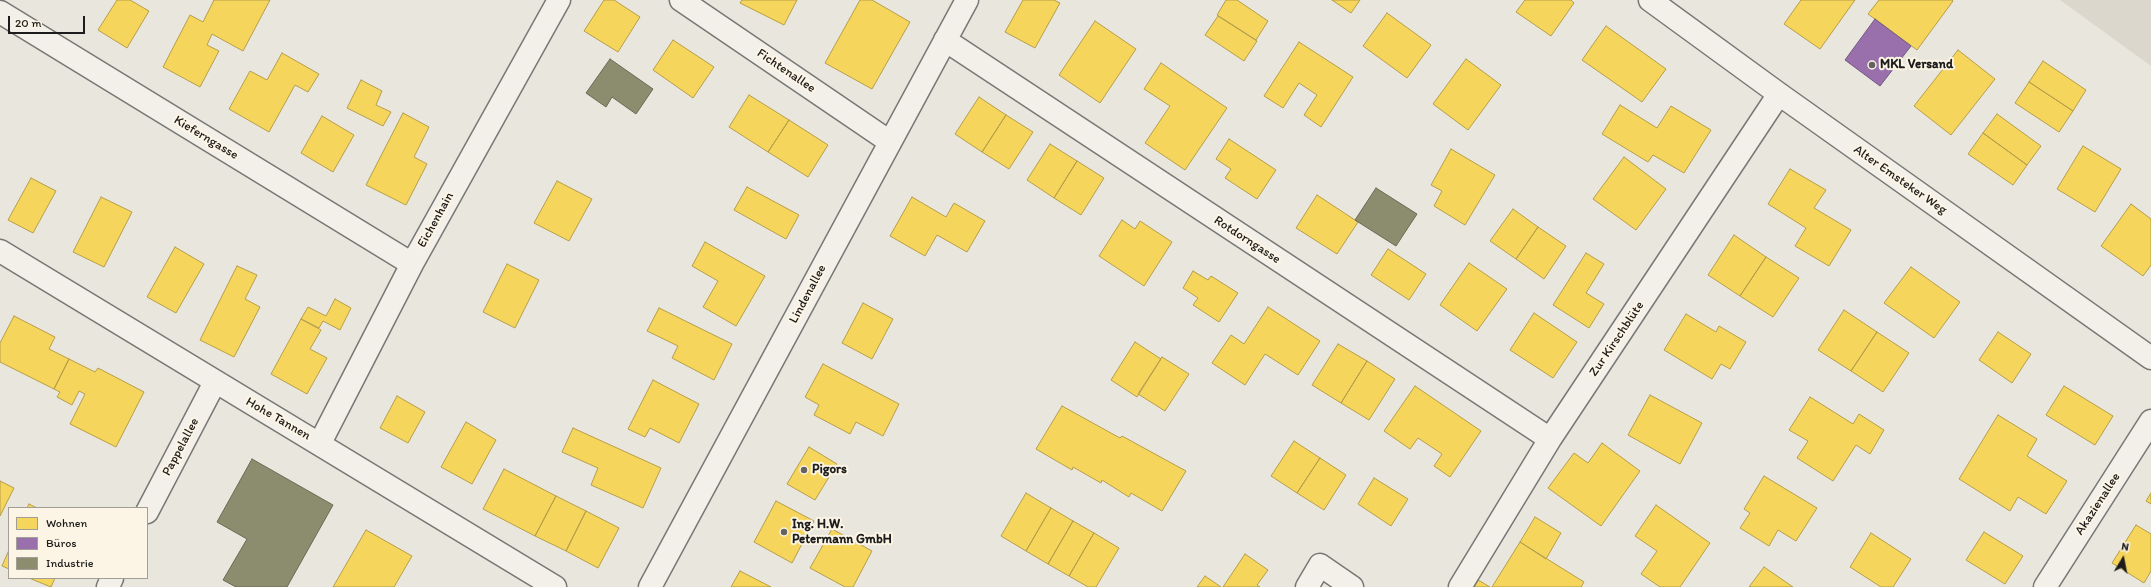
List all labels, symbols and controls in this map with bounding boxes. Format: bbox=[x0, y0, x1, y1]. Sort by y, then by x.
scale bar bbox=[10, 8, 87, 34]
text: 20 m bbox=[15, 16, 42, 30]
street label: Fichtenallee bbox=[754, 46, 818, 96]
place label: MKL Versand bbox=[1880, 57, 1953, 73]
marker: MKL Versand bbox=[1867, 60, 1877, 70]
street label: Kieferngasse bbox=[171, 113, 241, 163]
street label: Alter Emsteker Weg bbox=[1850, 142, 1950, 218]
street label: Eichenhain bbox=[414, 190, 458, 250]
street label: Rotdorngasse bbox=[1211, 213, 1283, 267]
street label: Lindenallee bbox=[786, 262, 830, 326]
street label: Zur Kirschblüte bbox=[1586, 299, 1648, 379]
street label: Hohe Tannen bbox=[243, 394, 313, 444]
street label: Pappelallee bbox=[159, 415, 203, 479]
place label: Pigors bbox=[812, 462, 847, 478]
marker: Pigors bbox=[799, 465, 809, 475]
street label: Akazienallee bbox=[2072, 470, 2124, 538]
legend bbox=[8, 507, 148, 579]
text: Wohnen bbox=[46, 516, 87, 530]
place label: Ing. H.W. Petermann GmbH bbox=[792, 517, 892, 548]
marker: Ing. H.W. Petermann GmbH bbox=[779, 527, 789, 537]
text: Büros bbox=[46, 536, 77, 550]
north arrow bbox=[2103, 539, 2143, 579]
text: N bbox=[2120, 540, 2130, 554]
text: Industrie bbox=[46, 556, 94, 570]

